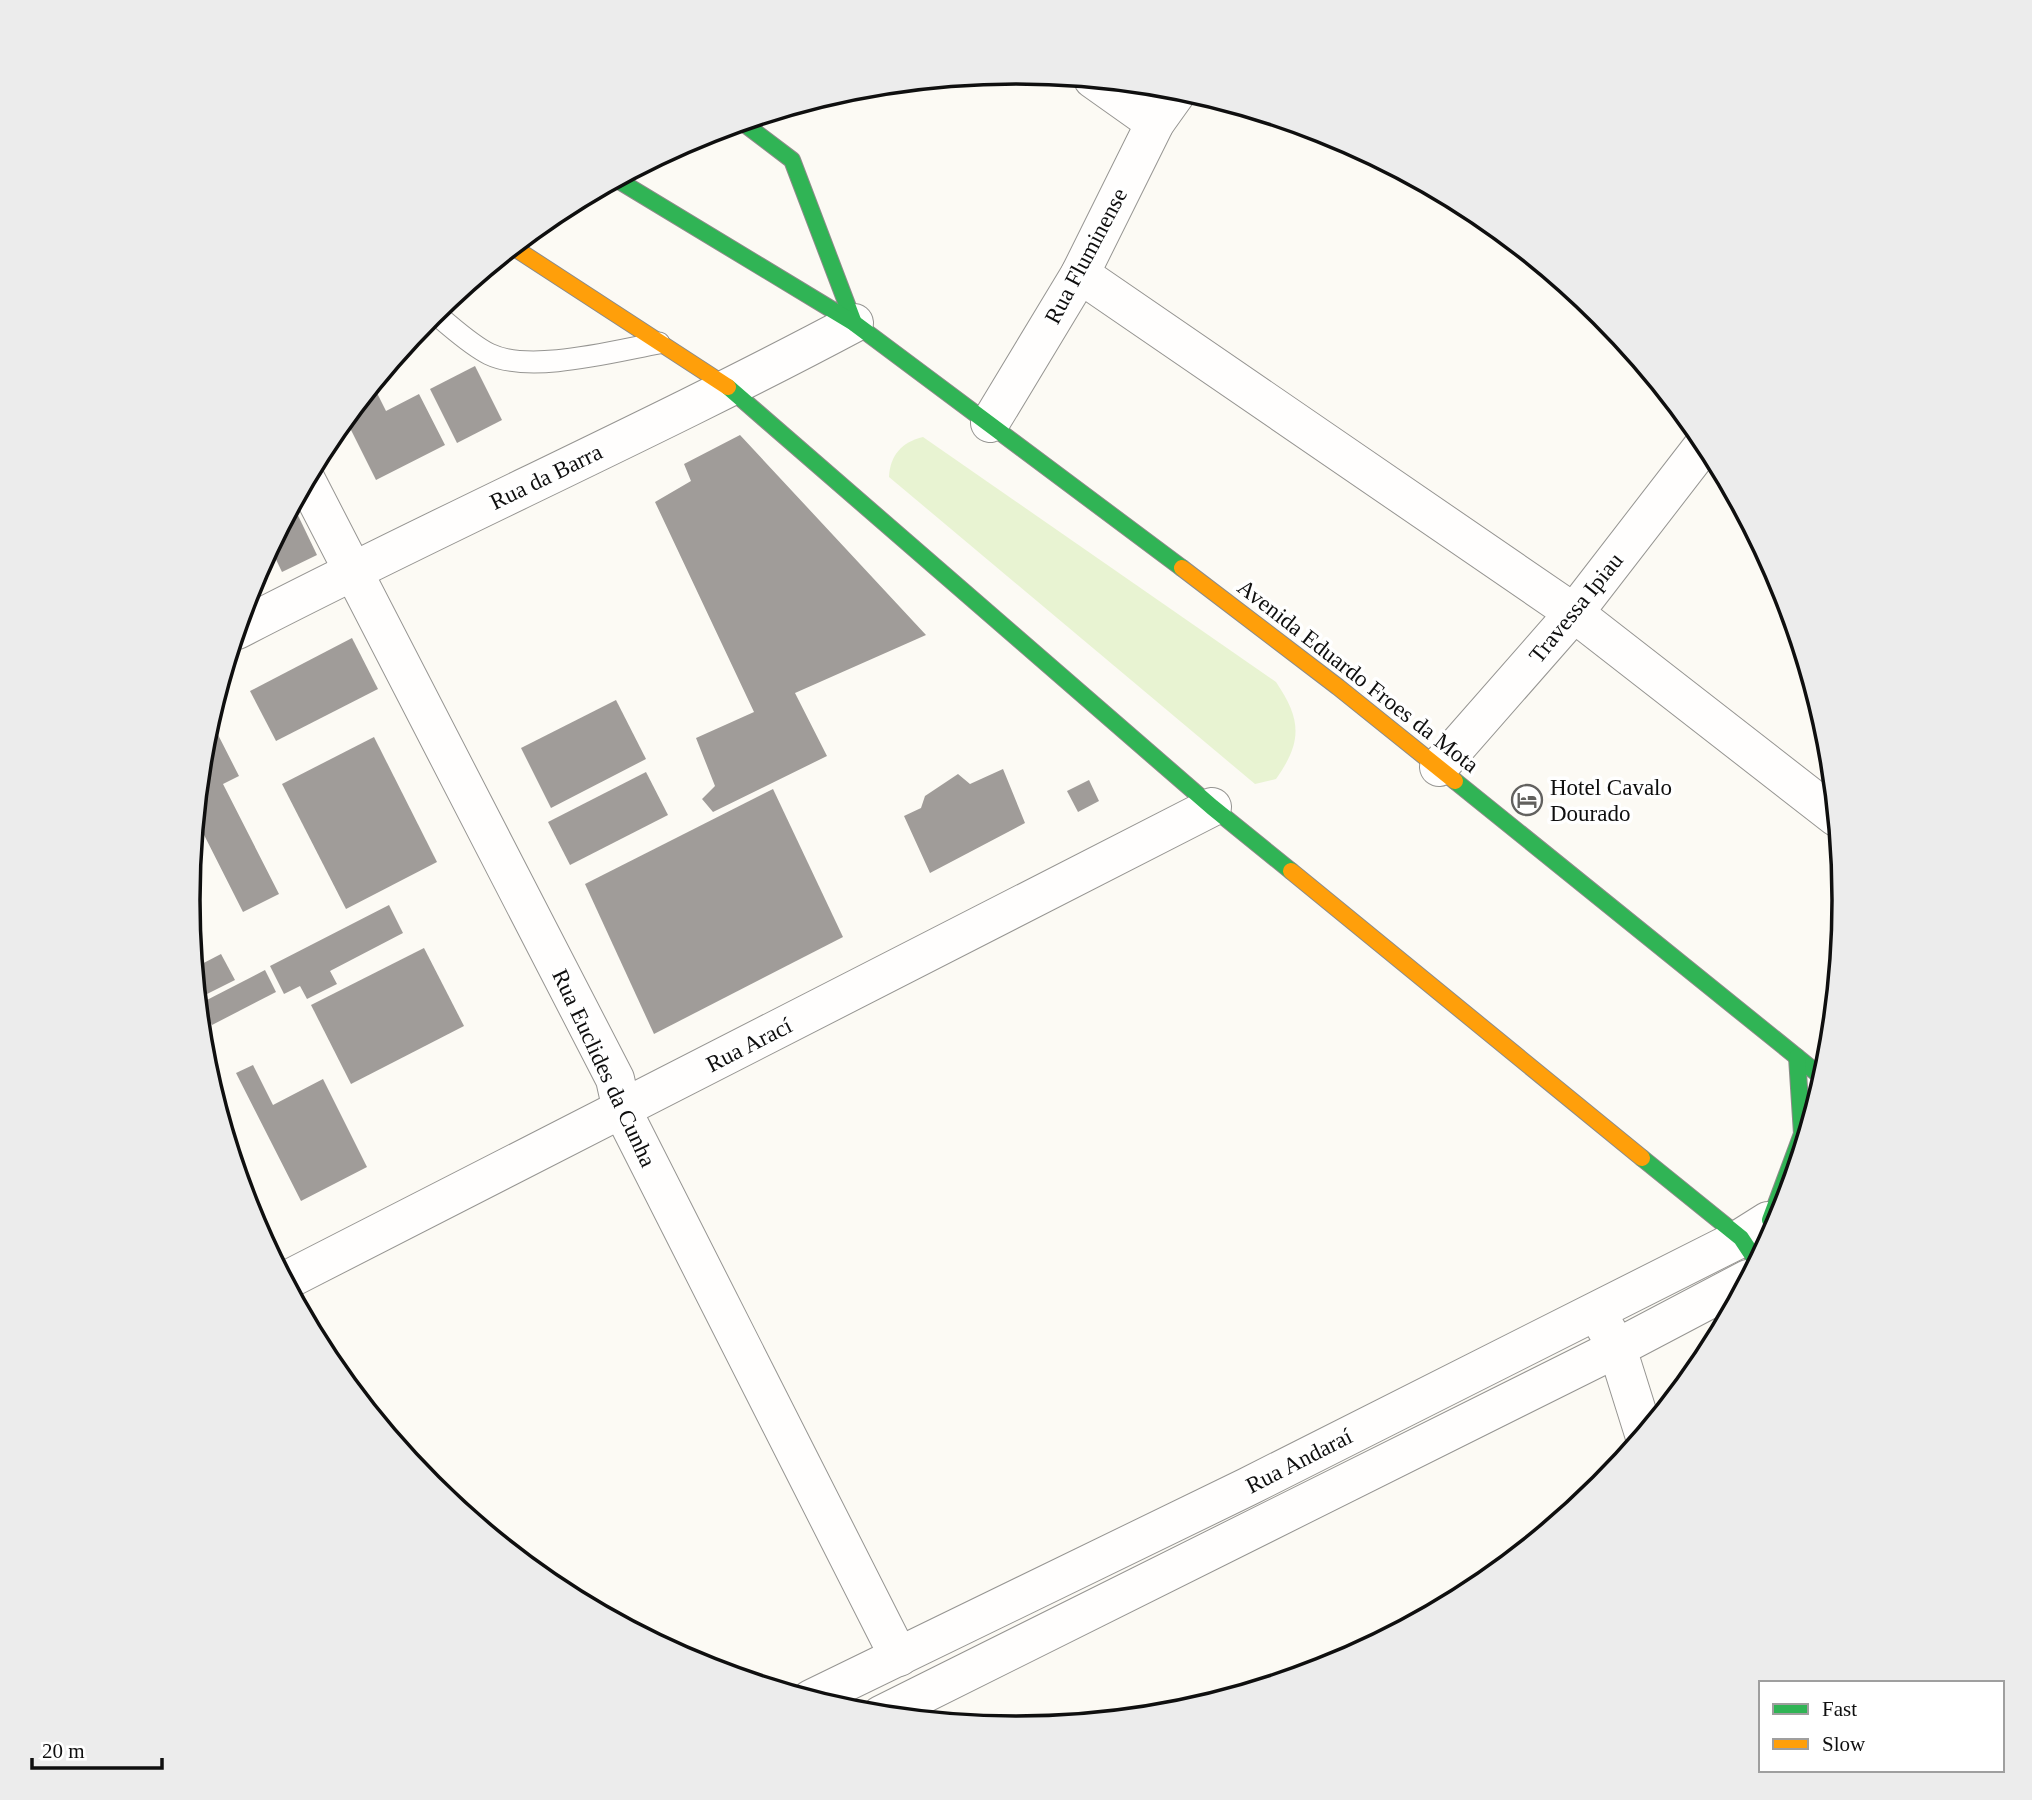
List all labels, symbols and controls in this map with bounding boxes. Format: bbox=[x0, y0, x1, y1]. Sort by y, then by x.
street label: Rua Fluminense bbox=[1040, 184, 1132, 328]
street label: Rua da Barra bbox=[486, 439, 606, 515]
street label: Travessa Ipiau bbox=[1524, 548, 1628, 668]
street label: Avenida Eduardo Froes da Mota bbox=[1233, 574, 1483, 778]
place label: Hotel Cavalo Dourado bbox=[1550, 775, 1672, 826]
hotel icon: Hotel Cavalo Dourado bbox=[1510, 783, 1544, 817]
street label: Rua Euclides da Cunha bbox=[547, 965, 661, 1171]
street label: Rua Arací bbox=[702, 1013, 796, 1077]
street label: Rua Andaraí bbox=[1242, 1423, 1357, 1498]
legend bbox=[1759, 1681, 2004, 1772]
text: Fast bbox=[1822, 1697, 1857, 1721]
scale bar bbox=[32, 1727, 161, 1771]
text: Slow bbox=[1822, 1732, 1866, 1756]
text: 20 m bbox=[42, 1739, 85, 1763]

